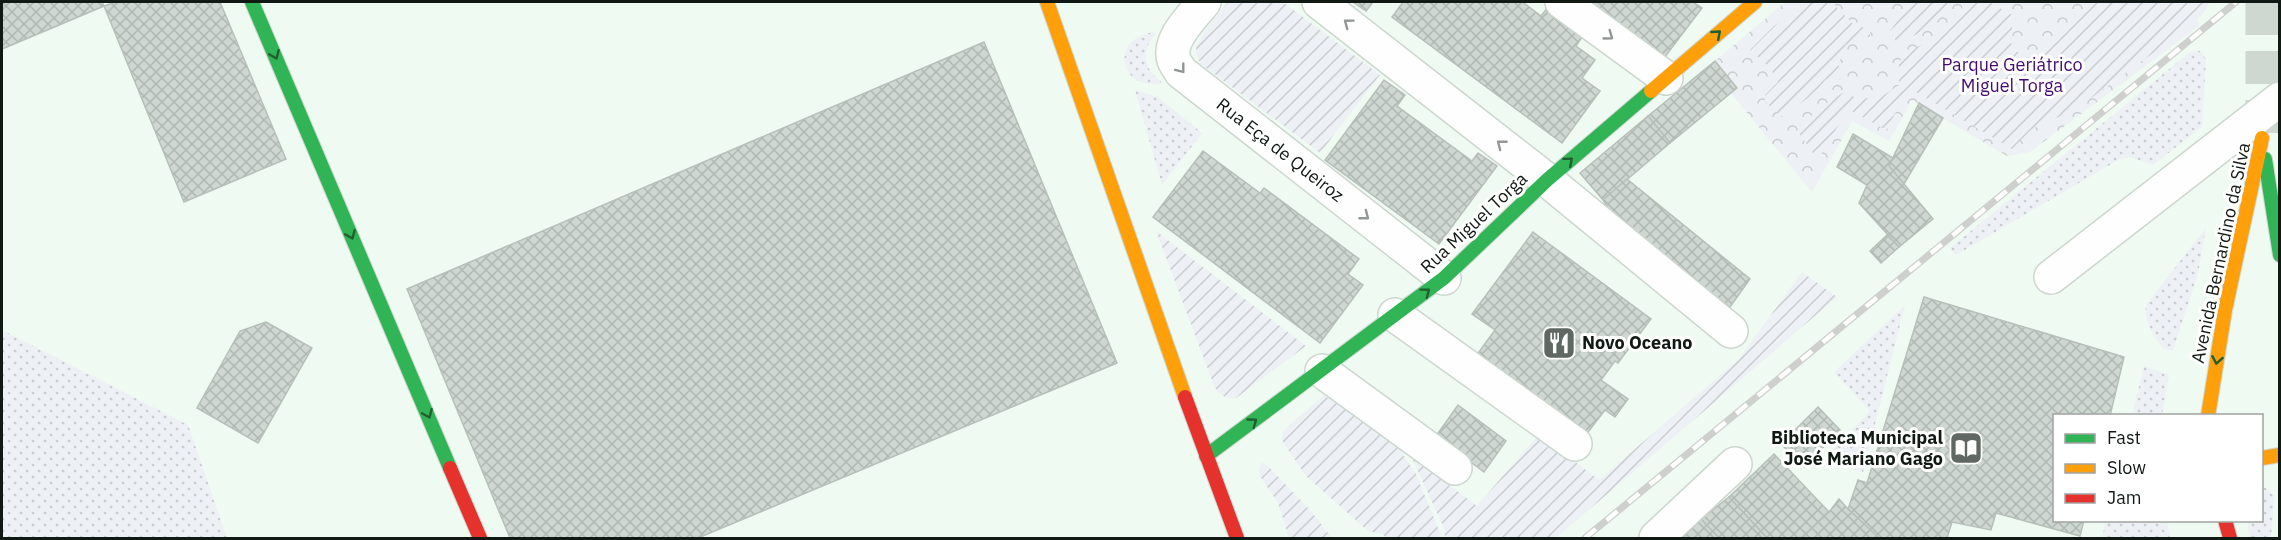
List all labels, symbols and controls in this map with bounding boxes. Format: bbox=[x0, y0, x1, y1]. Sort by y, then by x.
one-way arrow bbox=[1343, 20, 1354, 31]
one-way arrow bbox=[1602, 29, 1613, 40]
one-way arrow bbox=[1711, 30, 1721, 41]
one-way arrow bbox=[268, 49, 280, 60]
park label: Parque Geriátrico Miguel Torga bbox=[1941, 53, 2083, 97]
one-way arrow bbox=[1173, 62, 1184, 73]
street label: Rua Eça de Queiroz bbox=[1212, 93, 1349, 207]
one-way arrow bbox=[1497, 140, 1508, 151]
street label: Avenida Bernardino da Silva bbox=[2186, 140, 2255, 365]
one-way arrow bbox=[1562, 157, 1573, 168]
street label: Rua Miguel Torga bbox=[1415, 167, 1532, 278]
one-way arrow bbox=[1359, 209, 1370, 220]
one-way arrow bbox=[344, 229, 356, 240]
one-way arrow bbox=[1419, 288, 1430, 299]
restaurant icon: Novo Oceano bbox=[1541, 325, 1577, 361]
place label: Novo Oceano bbox=[1582, 331, 1692, 354]
one-way arrow bbox=[2211, 355, 2223, 364]
one-way arrow bbox=[421, 408, 433, 419]
legend bbox=[2053, 414, 2263, 522]
one-way arrow bbox=[1246, 418, 1257, 429]
place label: Biblioteca Municipal José Mariano Gago bbox=[1771, 426, 1944, 470]
text: Fast bbox=[2107, 426, 2141, 449]
library icon: Biblioteca Municipal José Mariano Gago bbox=[1948, 430, 1984, 466]
text: Slow bbox=[2107, 456, 2146, 479]
text: Jam bbox=[2107, 486, 2142, 509]

